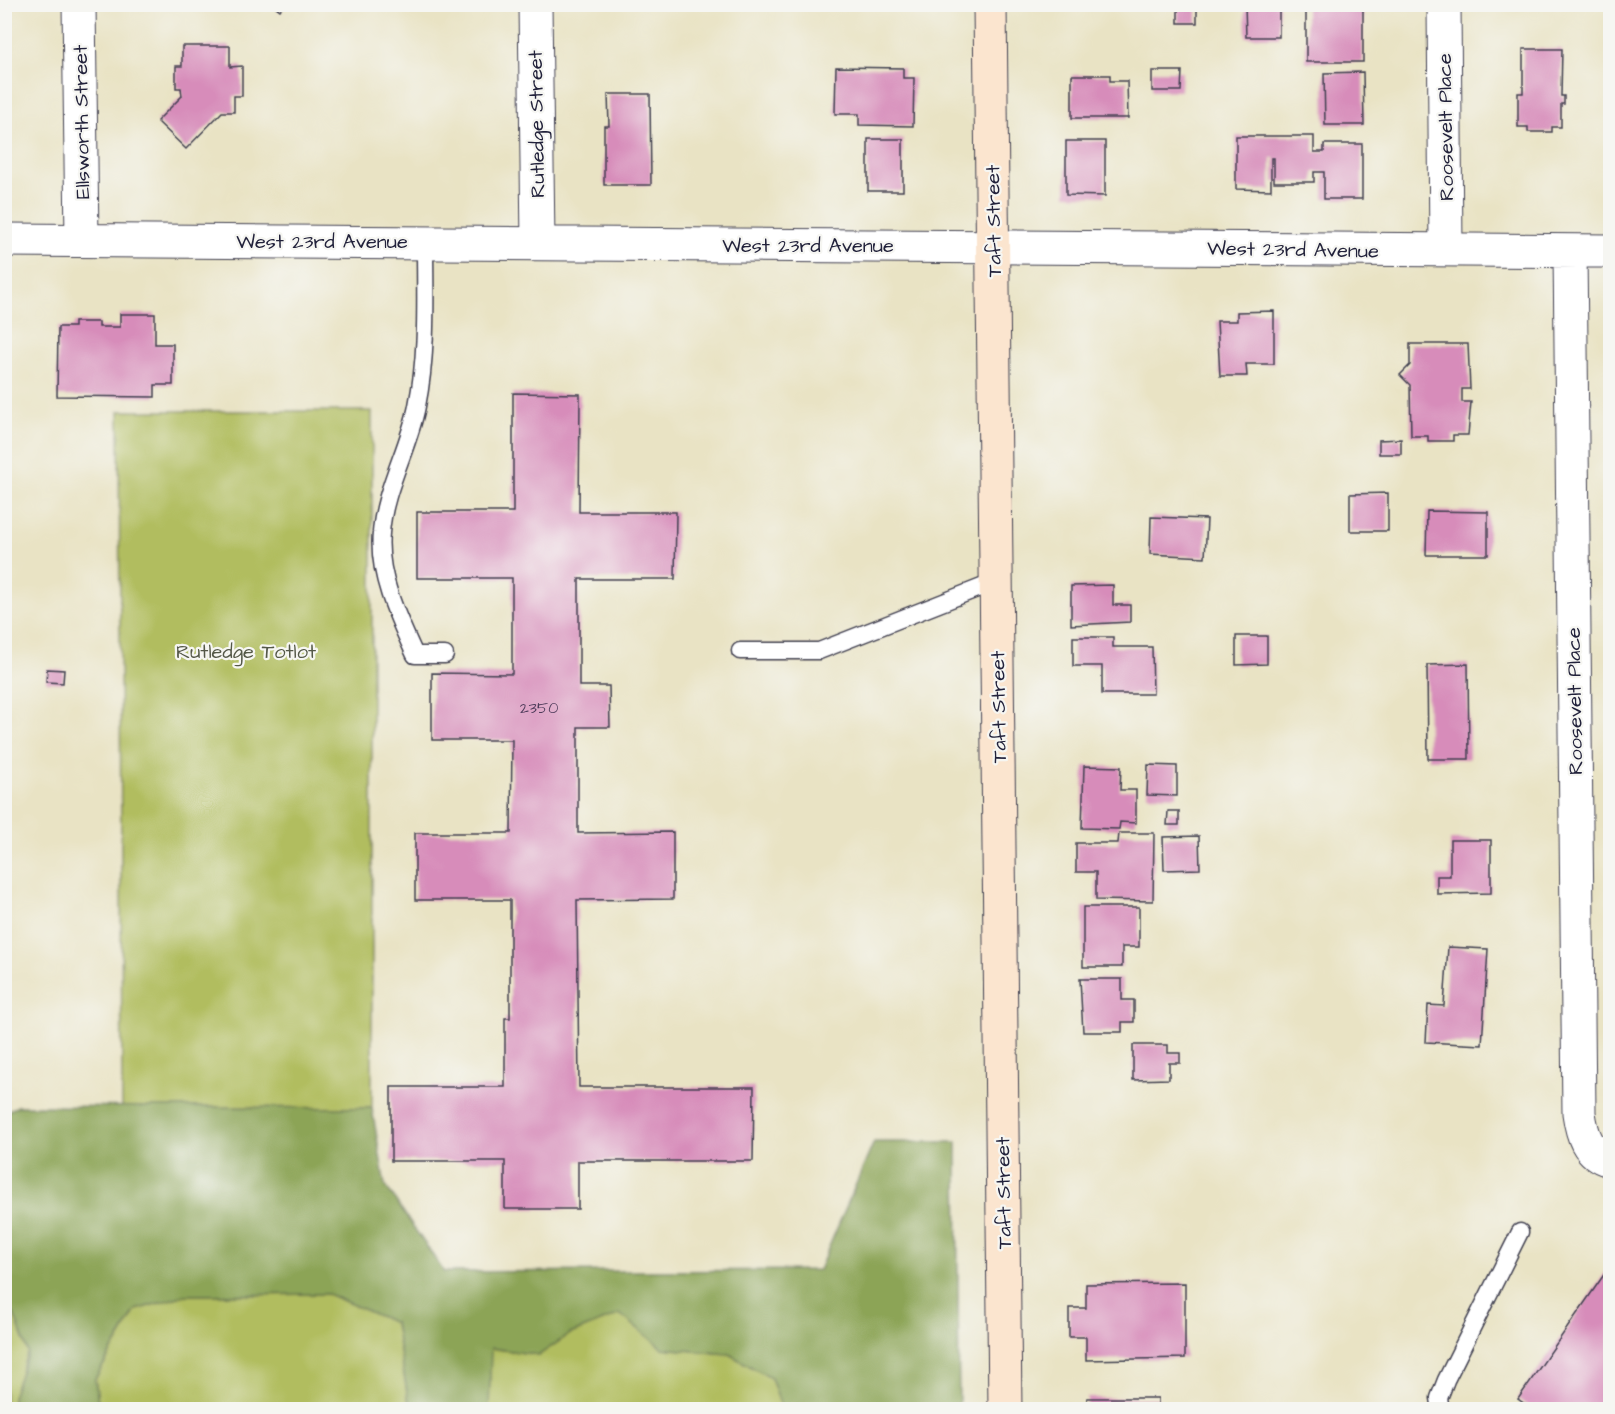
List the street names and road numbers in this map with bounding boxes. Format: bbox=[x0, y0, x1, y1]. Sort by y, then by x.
street label: Ellsworth Street bbox=[67, 45, 97, 199]
street label: Rutledge Street bbox=[522, 50, 553, 198]
street label: Roosevelt Place bbox=[1431, 53, 1461, 201]
street label: Taft Street bbox=[979, 165, 1009, 277]
street label: West 23rd Avenue bbox=[236, 228, 408, 256]
street label: West 23rd Avenue bbox=[722, 232, 894, 260]
street label: West 23rd Avenue bbox=[1207, 235, 1379, 265]
street label: Roosevelt Place bbox=[1560, 627, 1590, 775]
street label: Taft Street bbox=[984, 651, 1014, 763]
street label: Taft Street bbox=[989, 1137, 1019, 1249]

